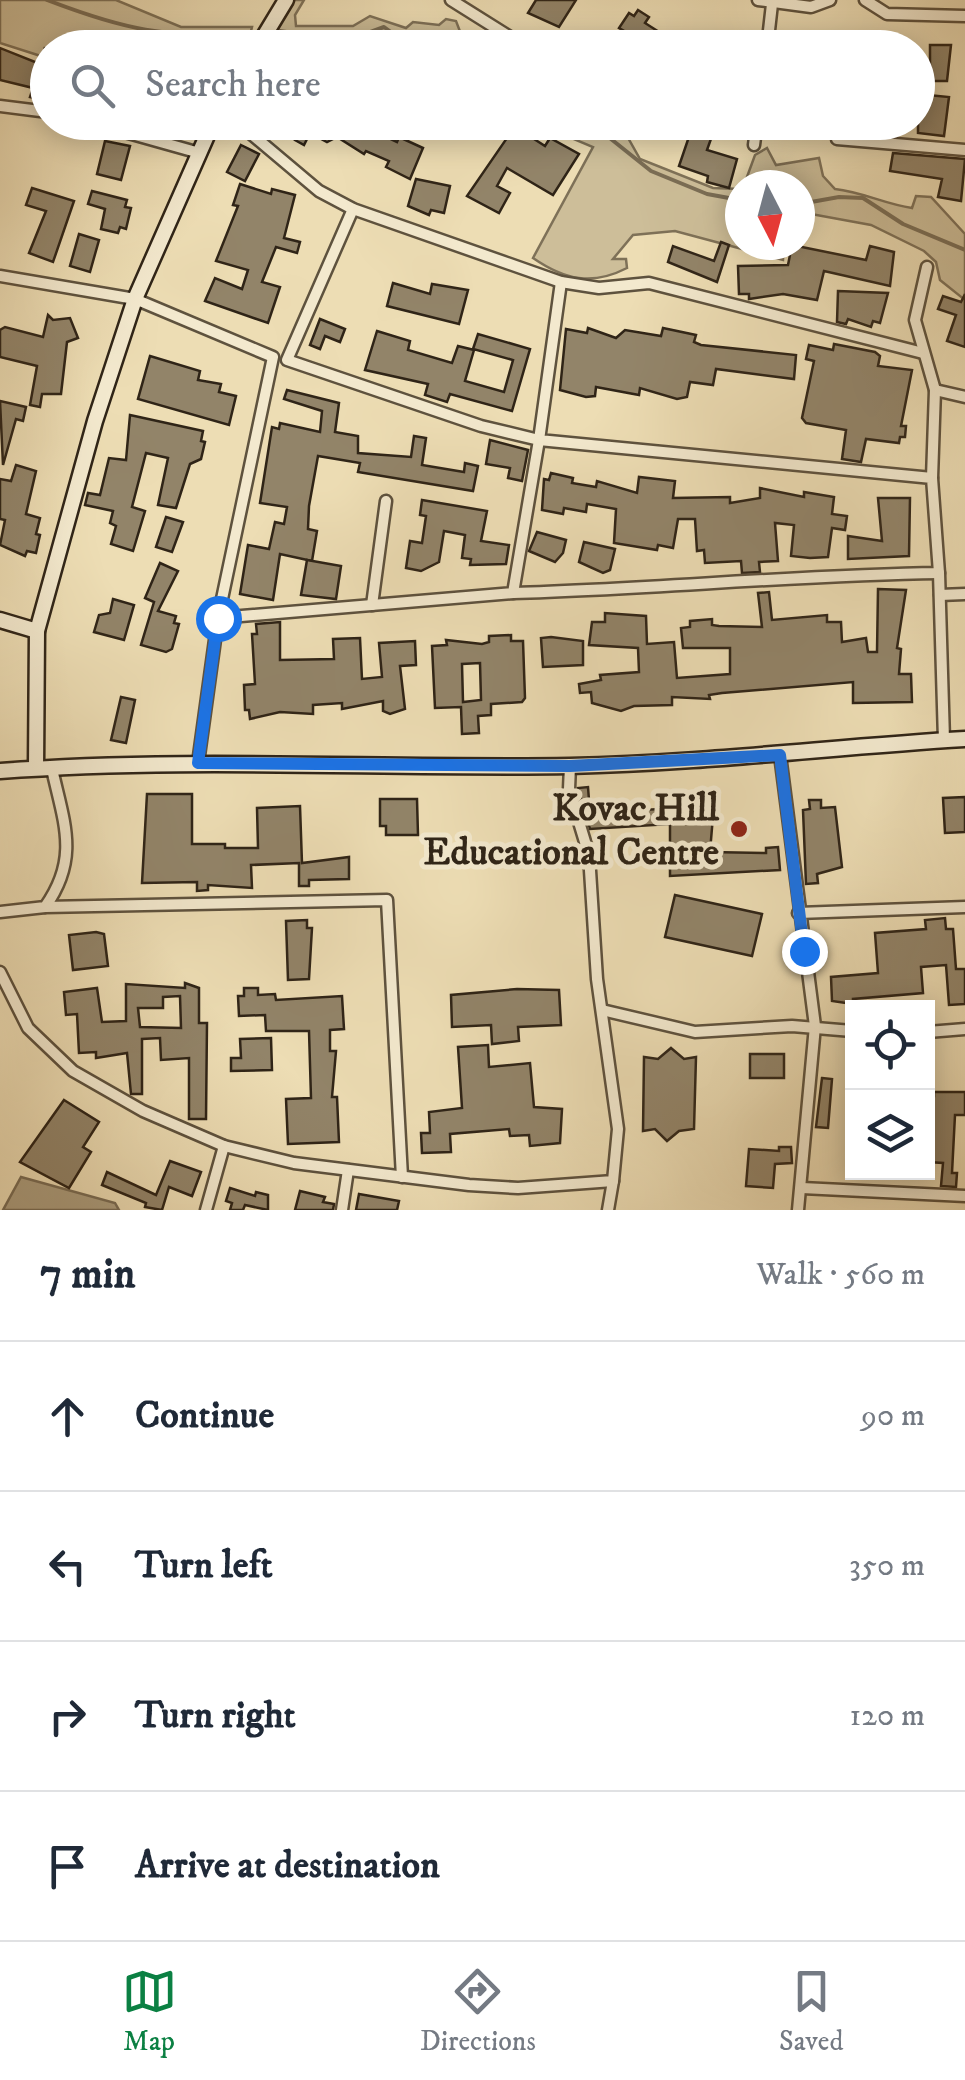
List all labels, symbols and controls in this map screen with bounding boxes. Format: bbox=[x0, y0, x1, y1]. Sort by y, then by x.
search box bbox=[30, 30, 935, 140]
icon: search bbox=[65, 58, 120, 113]
text: Search here bbox=[145, 61, 321, 109]
north arrow bbox=[725, 170, 815, 260]
route start bbox=[196, 596, 242, 642]
place label: Kovac Hill Educational Centre bbox=[424, 785, 720, 877]
marker: Kovac Hill Educational Centre bbox=[728, 818, 750, 840]
route end bbox=[782, 929, 828, 975]
map controls bbox=[845, 1000, 935, 1180]
button: locate bbox=[845, 1000, 935, 1090]
button: layers bbox=[845, 1090, 935, 1180]
text: 7 min bbox=[40, 1249, 135, 1301]
text: Walk · 560 m bbox=[756, 1255, 925, 1295]
icon: ahead bbox=[40, 1389, 95, 1444]
text: Continue bbox=[135, 1392, 274, 1440]
text: 90 m bbox=[861, 1396, 925, 1436]
icon: left bbox=[40, 1539, 95, 1594]
text: Turn left bbox=[135, 1542, 273, 1590]
text: 350 m bbox=[849, 1546, 925, 1586]
icon: right bbox=[40, 1689, 95, 1744]
text: Turn right bbox=[135, 1692, 296, 1740]
text: 120 m bbox=[849, 1696, 925, 1736]
icon: arrive bbox=[40, 1839, 95, 1894]
text: Arrive at destination bbox=[135, 1842, 440, 1890]
tab: Map bbox=[122, 1964, 177, 2059]
tab: Directions bbox=[420, 1964, 536, 2059]
tab: Saved bbox=[779, 1964, 843, 2059]

